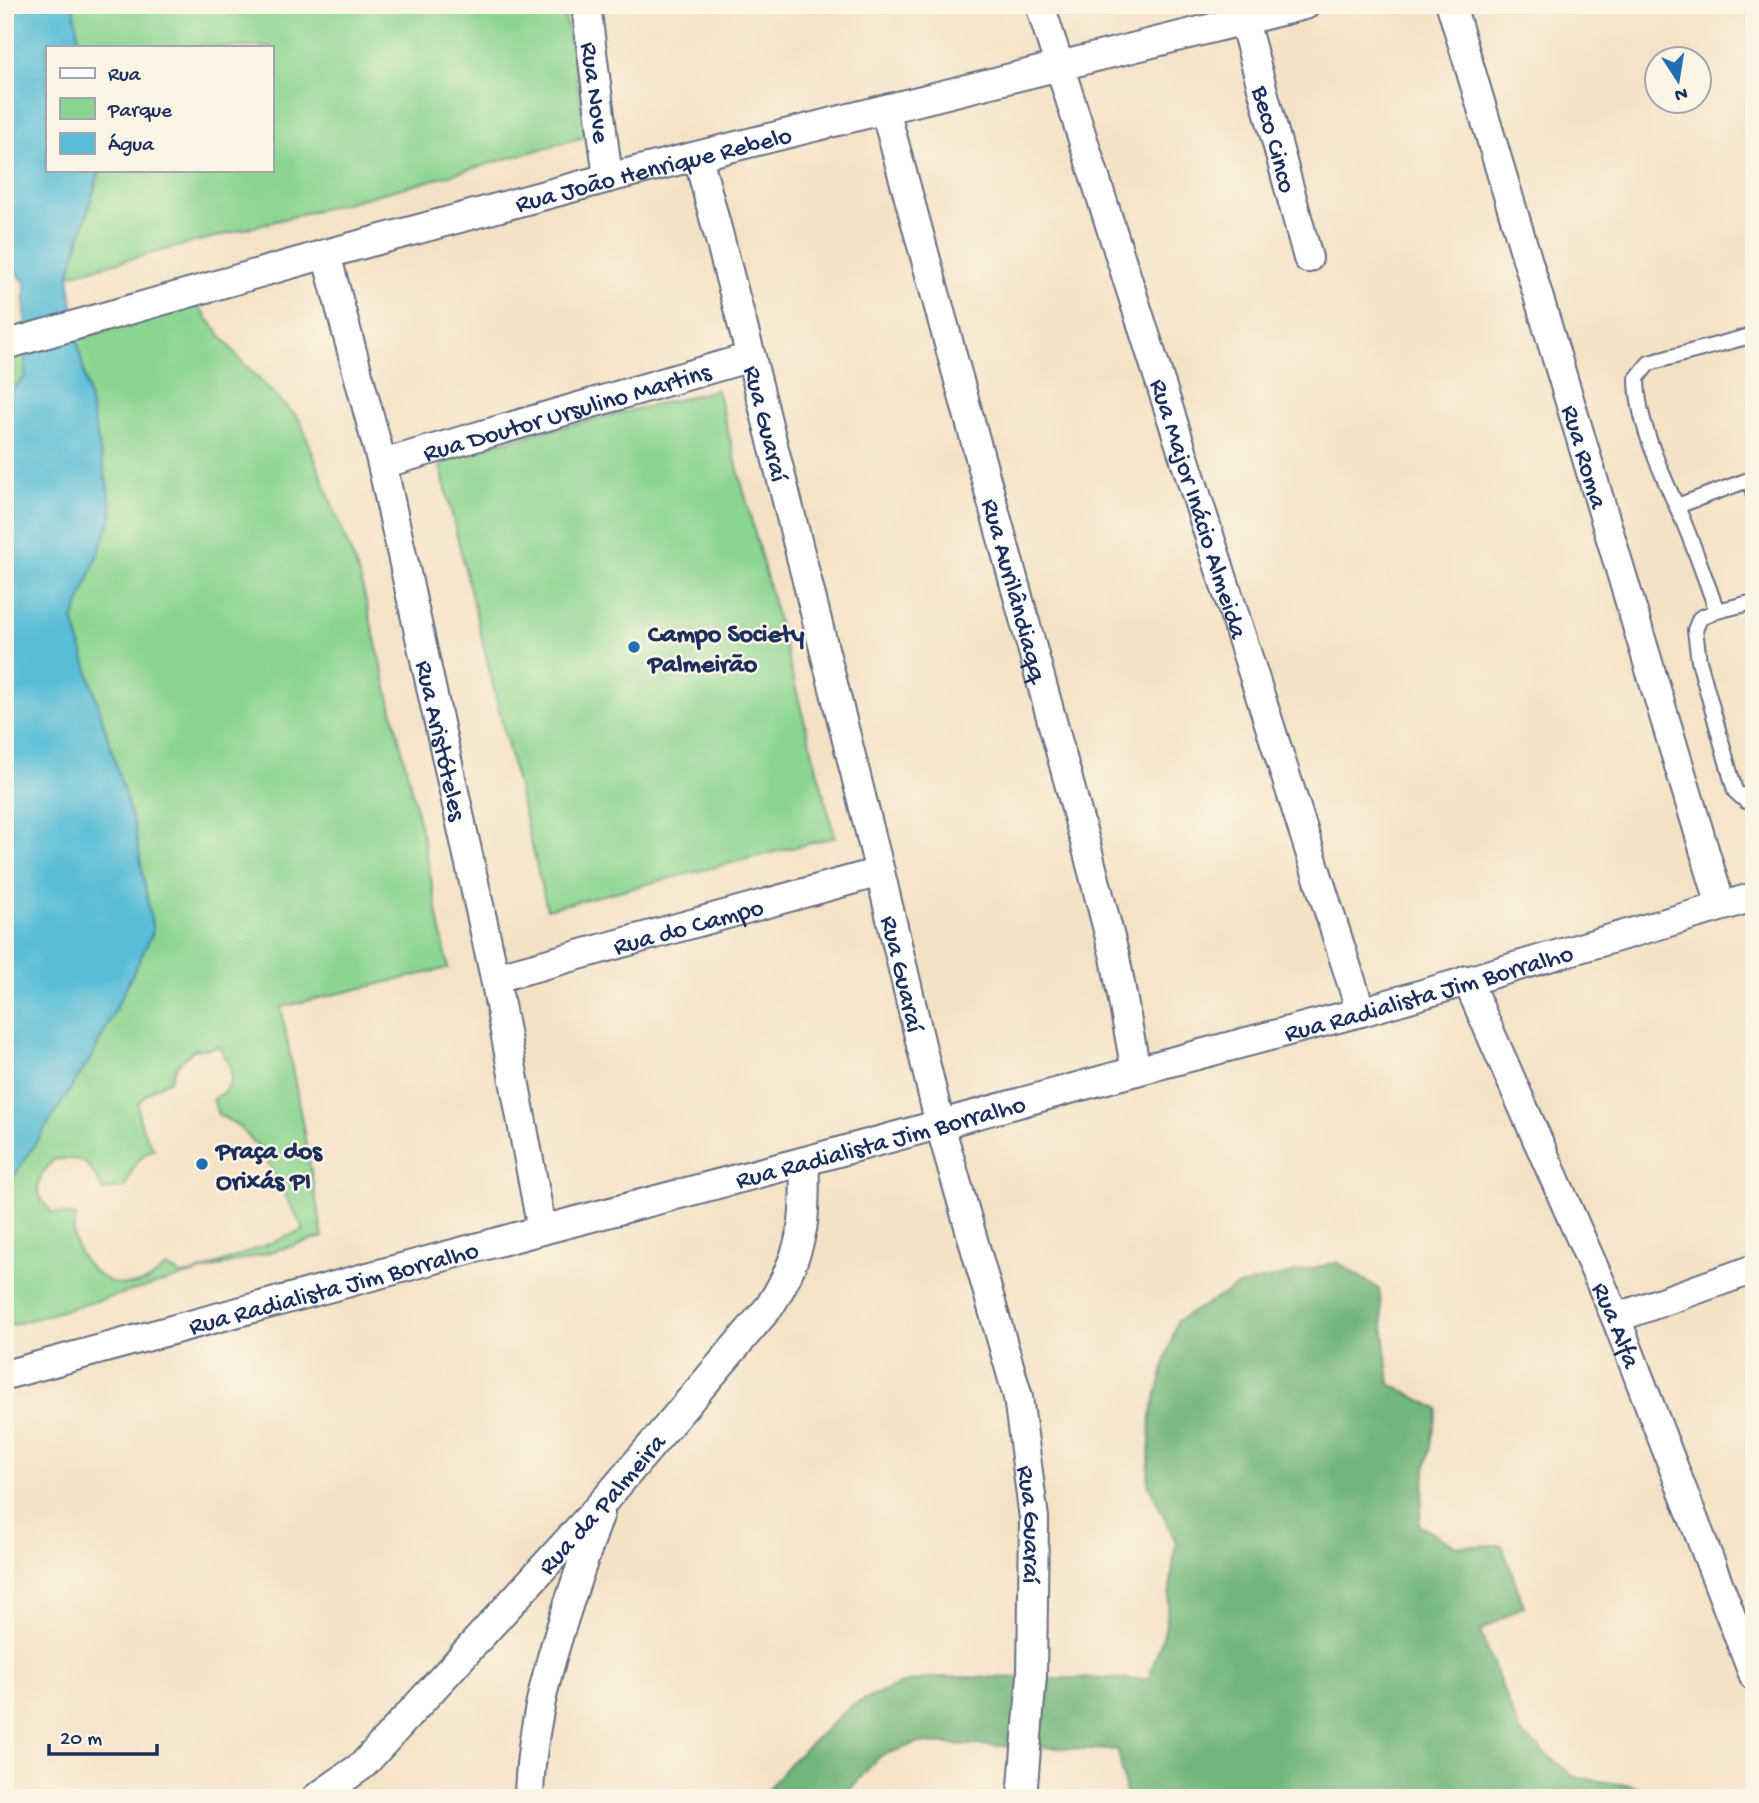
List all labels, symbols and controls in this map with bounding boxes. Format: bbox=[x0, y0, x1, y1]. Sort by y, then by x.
street label: Rua Nove bbox=[571, 40, 615, 146]
legend bbox=[46, 46, 273, 172]
north arrow bbox=[1644, 46, 1714, 116]
text: Rua bbox=[108, 64, 142, 89]
text: N bbox=[1672, 81, 1689, 106]
street label: Beco Cinco bbox=[1242, 82, 1301, 197]
text: Parque bbox=[107, 100, 173, 125]
street label: Rua João Henrique Rebelo bbox=[513, 122, 796, 222]
text: Água bbox=[108, 133, 155, 159]
street label: Rua Doutor Ursulino Martins bbox=[420, 358, 716, 471]
street label: Rua Guaraí bbox=[734, 363, 793, 487]
street label: Rua Major Inácio Almeida bbox=[1140, 376, 1252, 645]
street label: Rua Roma bbox=[1552, 402, 1612, 514]
street label: Rua Aurilândiaqq bbox=[972, 496, 1052, 689]
place label: Campo Society Palmeirão bbox=[646, 621, 804, 682]
marker: Campo Society Palmeirão bbox=[626, 639, 642, 655]
street label: Rua Aristóteles bbox=[406, 658, 471, 825]
street label: Rua do Campo bbox=[610, 894, 768, 965]
street label: Rua Guaraí bbox=[871, 913, 929, 1037]
street label: Rua Radialista Jim Borralho bbox=[1282, 940, 1577, 1051]
street label: Rua Radialista Jim Borralho bbox=[733, 1091, 1030, 1199]
place label: Praça dos Orixás PI bbox=[214, 1138, 323, 1199]
marker: Praça dos Orixás PI bbox=[194, 1156, 210, 1172]
street label: Rua Radialista Jim Borralho bbox=[186, 1237, 483, 1345]
street label: Rua Alfa bbox=[1582, 1278, 1645, 1375]
street label: Rua da Palmeira bbox=[533, 1428, 675, 1583]
street label: Rua Guaraí bbox=[1007, 1464, 1045, 1585]
scale bar bbox=[49, 1712, 158, 1756]
text: 20 m bbox=[60, 1728, 102, 1753]

